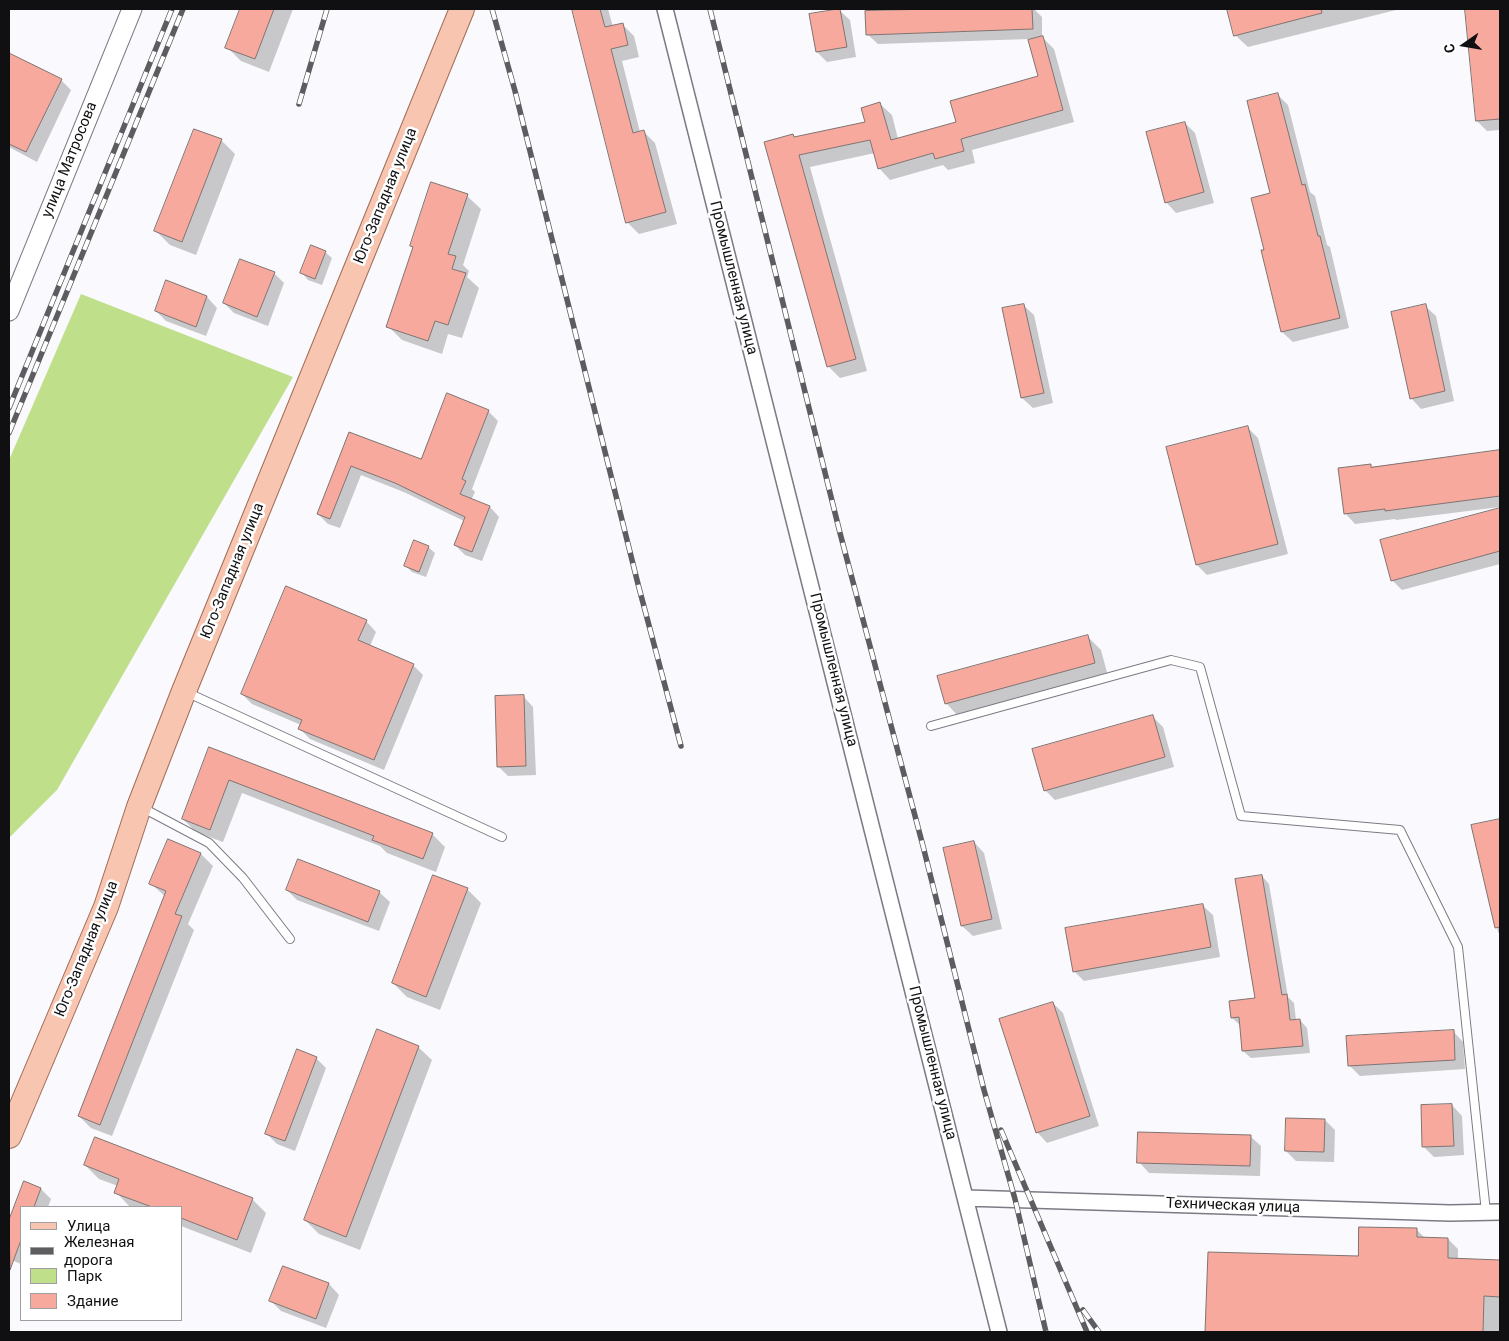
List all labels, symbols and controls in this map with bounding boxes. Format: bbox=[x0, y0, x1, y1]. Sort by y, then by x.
north arrow bbox=[1439, 20, 1489, 70]
text: С bbox=[1441, 42, 1458, 55]
street label: улица Матросова bbox=[39, 99, 101, 221]
street label: Юго-Западная улица bbox=[350, 125, 422, 267]
street label: Промышленная улица bbox=[705, 199, 761, 357]
street label: Юго-Западная улица bbox=[197, 500, 269, 642]
street label: Промышленная улица bbox=[805, 591, 861, 749]
street label: Юго-Западная улица bbox=[51, 878, 123, 1020]
street label: Промышленная улица bbox=[904, 984, 960, 1142]
street label: Техническая улица bbox=[1166, 1195, 1300, 1217]
legend bbox=[20, 1206, 182, 1321]
text: Улица bbox=[67, 1217, 110, 1235]
text: Железная дорога bbox=[64, 1233, 135, 1269]
text: Парк bbox=[67, 1267, 102, 1285]
text: Здание bbox=[67, 1292, 118, 1310]

